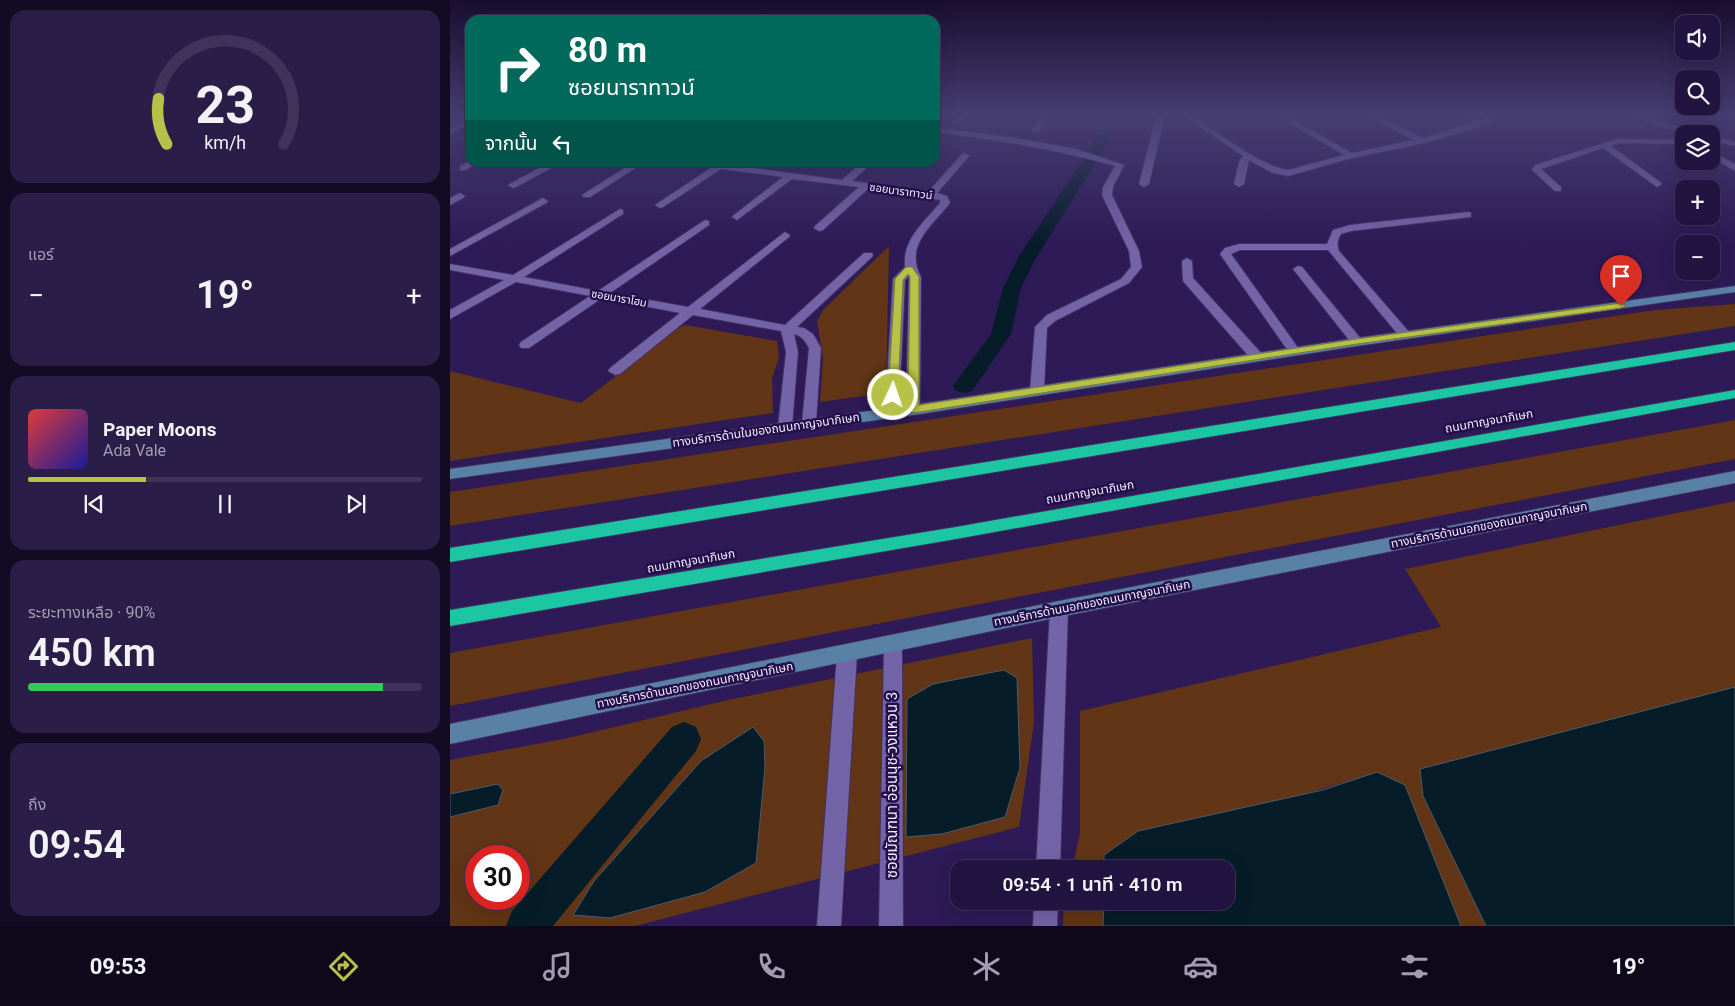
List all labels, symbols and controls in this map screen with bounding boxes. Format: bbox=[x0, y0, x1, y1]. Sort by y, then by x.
map controls bbox=[1675, 15, 1720, 280]
button: sound bbox=[1675, 15, 1720, 60]
text: 80 m bbox=[568, 30, 647, 71]
icon: right bbox=[485, 35, 550, 100]
button: search bbox=[1675, 70, 1720, 115]
text: 23 bbox=[195, 75, 255, 136]
text: ซอยนาราทาวน์ bbox=[568, 75, 695, 100]
button: layers bbox=[1675, 125, 1720, 170]
icon: left bbox=[548, 130, 576, 158]
text: km/h bbox=[204, 132, 246, 153]
text: จากนั้น bbox=[485, 132, 538, 155]
button: + bbox=[1675, 180, 1720, 225]
street label: ซอยนาราทาวน์ bbox=[869, 181, 933, 202]
button: − bbox=[1675, 235, 1720, 280]
text: แอร์ bbox=[28, 245, 54, 264]
pin bbox=[1600, 255, 1642, 306]
icon: arrive bbox=[1607, 262, 1635, 290]
text: 19° bbox=[196, 273, 254, 317]
text: − bbox=[28, 279, 44, 312]
text: + bbox=[406, 279, 422, 312]
street label: ซอยนาราโฮม bbox=[590, 287, 648, 310]
position arrow bbox=[866, 368, 918, 420]
street label: ถนนกาญจนาภิเษก bbox=[1444, 406, 1534, 436]
street label: ทางบริการด้านในของถนนกาญจนาภิเษก bbox=[671, 410, 861, 450]
text: Paper Moons bbox=[103, 418, 216, 441]
text: Ada Vale bbox=[103, 441, 166, 460]
street label: ถนนกาญจนาภิเษก bbox=[1045, 477, 1135, 507]
icon: previous bbox=[80, 490, 108, 518]
icon: pause bbox=[211, 490, 239, 518]
icon: next bbox=[342, 490, 370, 518]
street label: ทางบริการด้านนอกของถนนกาญจนาภิเษก bbox=[1390, 499, 1588, 551]
street label: ถนนกาญจนาภิเษก bbox=[646, 546, 736, 576]
street label: ทางบริการด้านนอกของถนนกาญจนาภิเษก bbox=[993, 577, 1191, 629]
text: ระยะทางเหลือ · 90% bbox=[28, 603, 155, 622]
text: 450 km bbox=[28, 631, 156, 675]
street label: ทางบริการด้านนอกของถนนกาญจนาภิเษก bbox=[596, 659, 794, 711]
street label: ซอยมัณฑนา อ่อนนุช-วงแหวน 3 bbox=[883, 692, 901, 878]
text: ถึง bbox=[28, 795, 46, 814]
text: 09:54 bbox=[28, 823, 125, 867]
speed limit sign: 30 bbox=[465, 845, 530, 910]
text: 09:54 · 1 นาที · 410 m bbox=[1002, 873, 1183, 896]
icon: directions bbox=[326, 949, 361, 984]
icon: music bbox=[540, 949, 575, 984]
icon: phone bbox=[754, 949, 789, 984]
icon: climate bbox=[969, 949, 1004, 984]
icon: car bbox=[1183, 949, 1218, 984]
icon: filters bbox=[1397, 949, 1432, 984]
text: 09:53 bbox=[90, 954, 146, 979]
text: 19° bbox=[1611, 954, 1645, 979]

